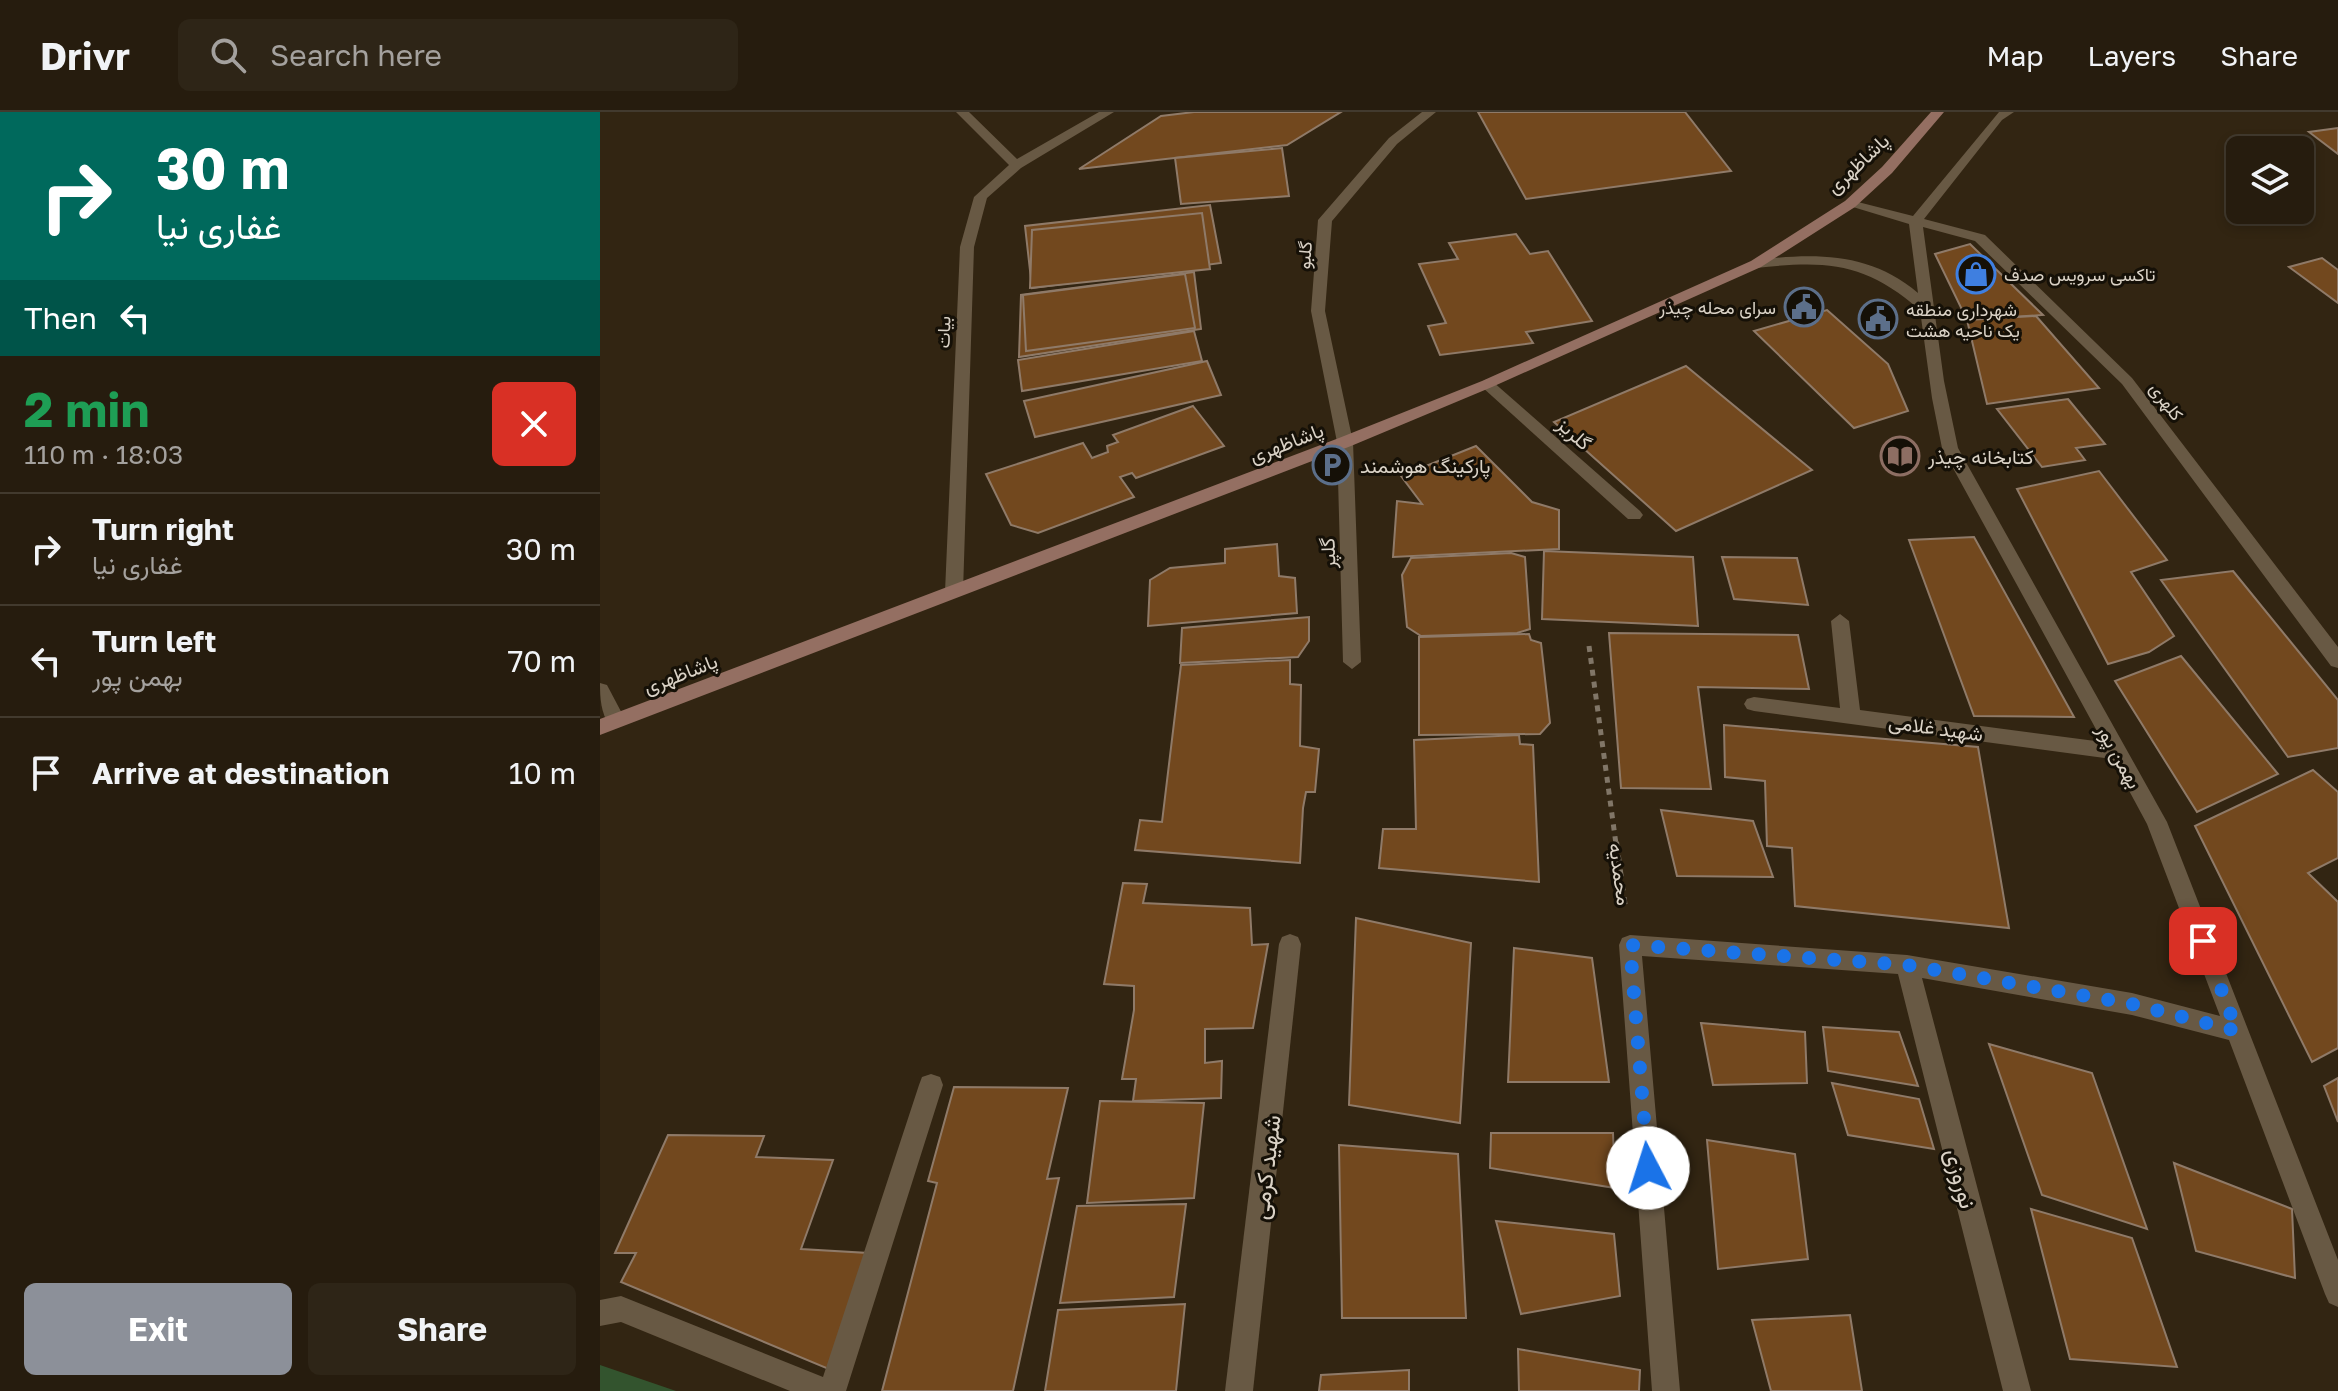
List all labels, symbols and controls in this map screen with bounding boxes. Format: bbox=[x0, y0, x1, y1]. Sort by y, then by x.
search box bbox=[178, 19, 738, 91]
text: Drivr bbox=[40, 33, 130, 78]
icon: search bbox=[206, 33, 250, 77]
text: Search here bbox=[270, 37, 442, 73]
text: Map bbox=[1986, 39, 2044, 72]
text: Layers bbox=[2088, 39, 2176, 72]
text: Share bbox=[2220, 39, 2298, 72]
street label: پاشاظهری bbox=[1821, 128, 1895, 200]
text: 30 m bbox=[156, 134, 290, 201]
map controls bbox=[2226, 136, 2314, 224]
button: layers bbox=[2226, 136, 2314, 224]
icon: right bbox=[24, 144, 128, 248]
text: غفاری نیا bbox=[156, 204, 282, 247]
street label: گلبو bbox=[1292, 240, 1317, 270]
shop icon: تاکسی سرویس صدف bbox=[1955, 253, 1997, 295]
place label: تاکسی سرویس صدف bbox=[2004, 263, 2156, 286]
public building icon: سرای محله چیذر bbox=[1783, 286, 1825, 328]
icon: left bbox=[113, 296, 157, 340]
place label: سرای محله چیذر bbox=[1658, 296, 1776, 320]
public building icon: شهرداری منطقه یک ناحیه هشت bbox=[1857, 298, 1899, 340]
place label: شهرداری منطقه یک ناحیه هشت bbox=[1906, 298, 2020, 341]
text: Then bbox=[24, 300, 97, 336]
street label: بیات bbox=[931, 315, 955, 349]
street label: کلهری bbox=[2145, 377, 2189, 425]
text: 2 min bbox=[24, 380, 149, 438]
button: close bbox=[492, 382, 576, 466]
street label: گلریز bbox=[1551, 411, 1597, 456]
street label: پاشاظهری bbox=[1246, 417, 1327, 470]
library icon: کتابخانه چیذر bbox=[1879, 435, 1921, 477]
text: 110 m · 18:03 bbox=[24, 439, 183, 470]
parking icon: پارکینگ هوشمند bbox=[1311, 444, 1353, 486]
place label: کتابخانه چیذر bbox=[1927, 444, 2034, 471]
place label: پارکینگ هوشمند bbox=[1360, 453, 1491, 480]
text: Turn right bbox=[92, 511, 234, 547]
icon: right bbox=[24, 527, 68, 571]
text: 30 m bbox=[506, 531, 576, 567]
street label: گلپر bbox=[1314, 537, 1343, 570]
text: غفاری نیا bbox=[92, 549, 183, 580]
text: Turn left bbox=[92, 623, 217, 659]
icon: left bbox=[24, 639, 68, 683]
text: 70 m bbox=[507, 643, 576, 679]
street label: پاشاظهری bbox=[640, 648, 721, 701]
text: بهمن پور bbox=[92, 661, 183, 692]
street label: شهید غلامی bbox=[1887, 708, 1985, 747]
street label: بهمن پور bbox=[2089, 719, 2147, 794]
icon: arrive bbox=[24, 751, 68, 795]
text: Arrive at destination bbox=[92, 755, 389, 791]
text: 10 m bbox=[509, 755, 576, 791]
street label: محمدیه bbox=[1604, 841, 1637, 907]
pin bbox=[2169, 907, 2237, 975]
icon: arrive bbox=[2181, 919, 2225, 963]
street label: شهید کرمی bbox=[1244, 1113, 1288, 1221]
position arrow bbox=[1606, 1126, 1690, 1210]
street label: نوروزی bbox=[1938, 1145, 1984, 1212]
button: Exit bbox=[24, 1283, 292, 1375]
button: Share bbox=[308, 1283, 576, 1375]

